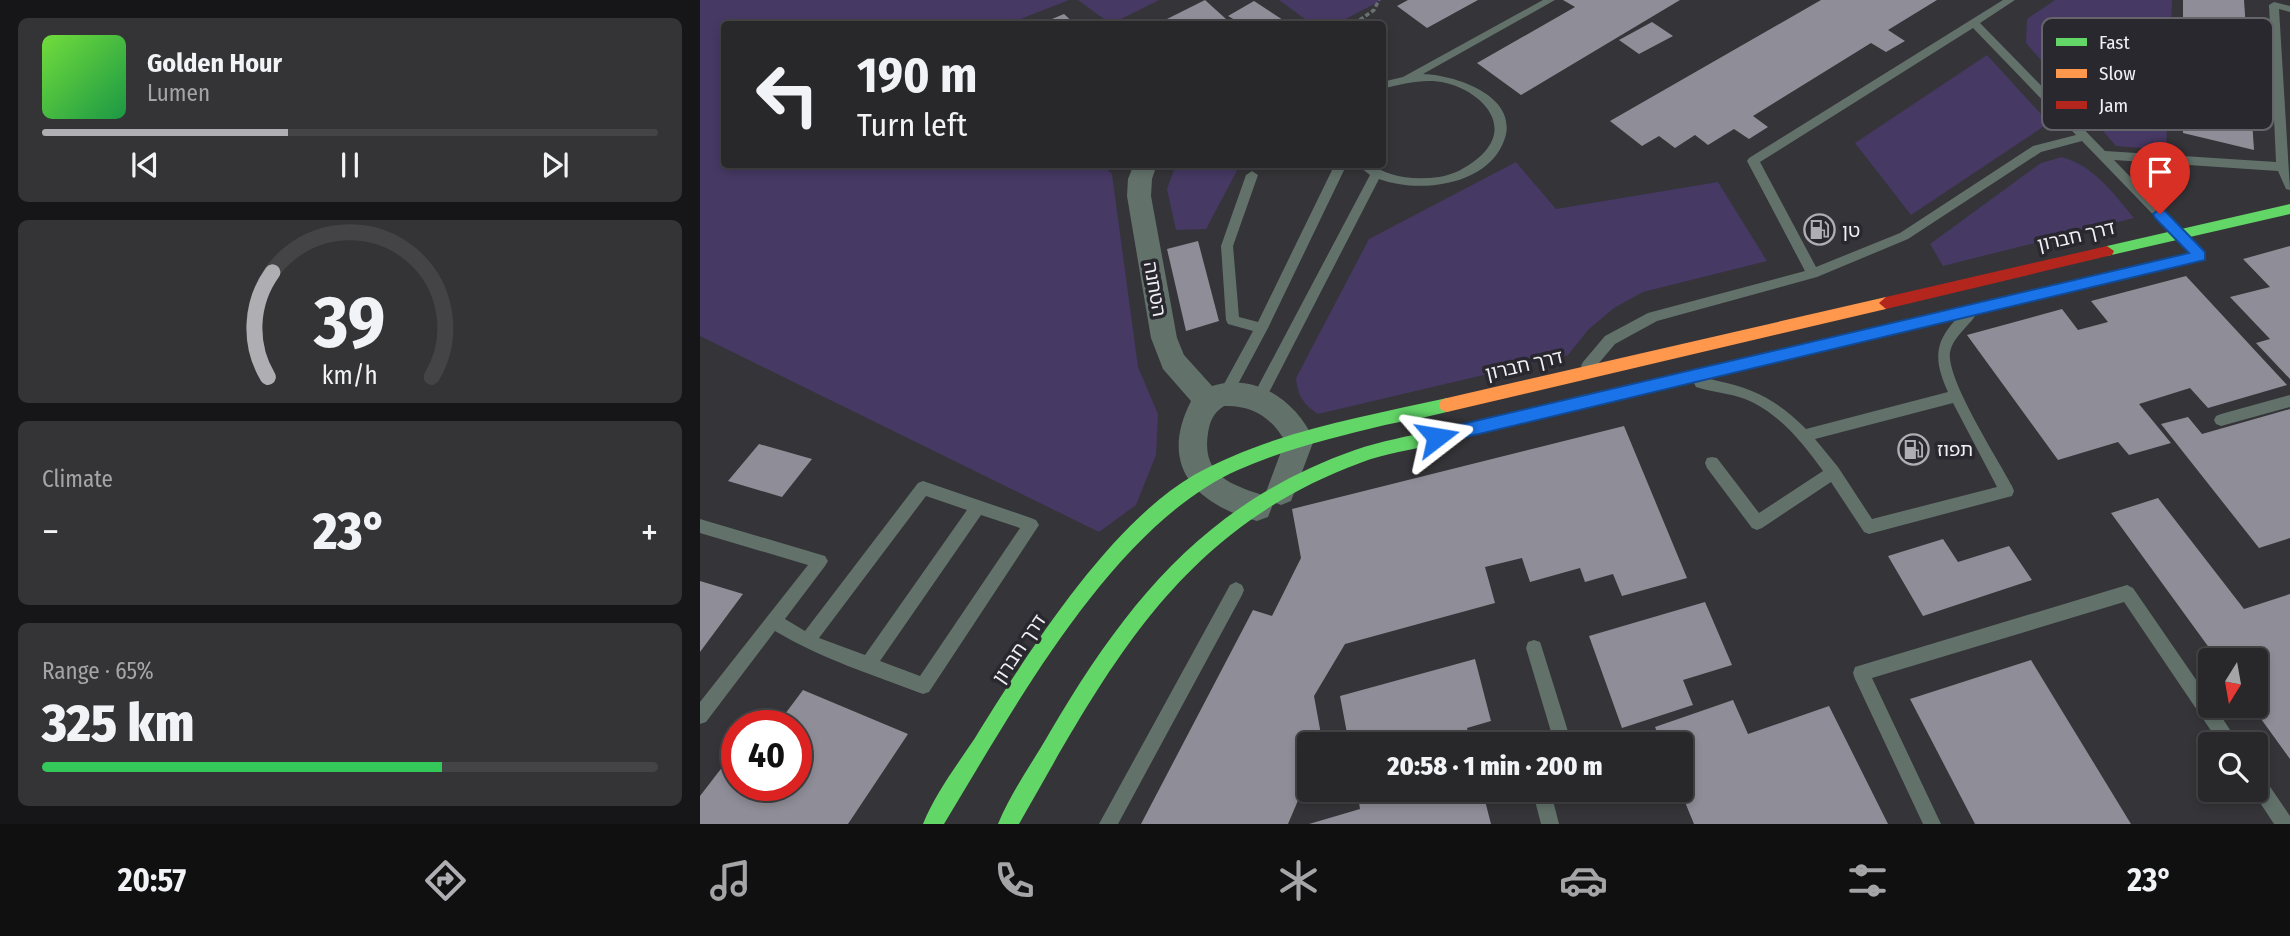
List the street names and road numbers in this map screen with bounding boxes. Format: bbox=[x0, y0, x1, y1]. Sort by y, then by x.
street label: דרך חברון bbox=[2035, 216, 2117, 256]
street label: הטחנה bbox=[1139, 260, 1171, 318]
street label: דרך חברון bbox=[1483, 345, 1565, 385]
street label: דרך חברון bbox=[987, 610, 1051, 688]

